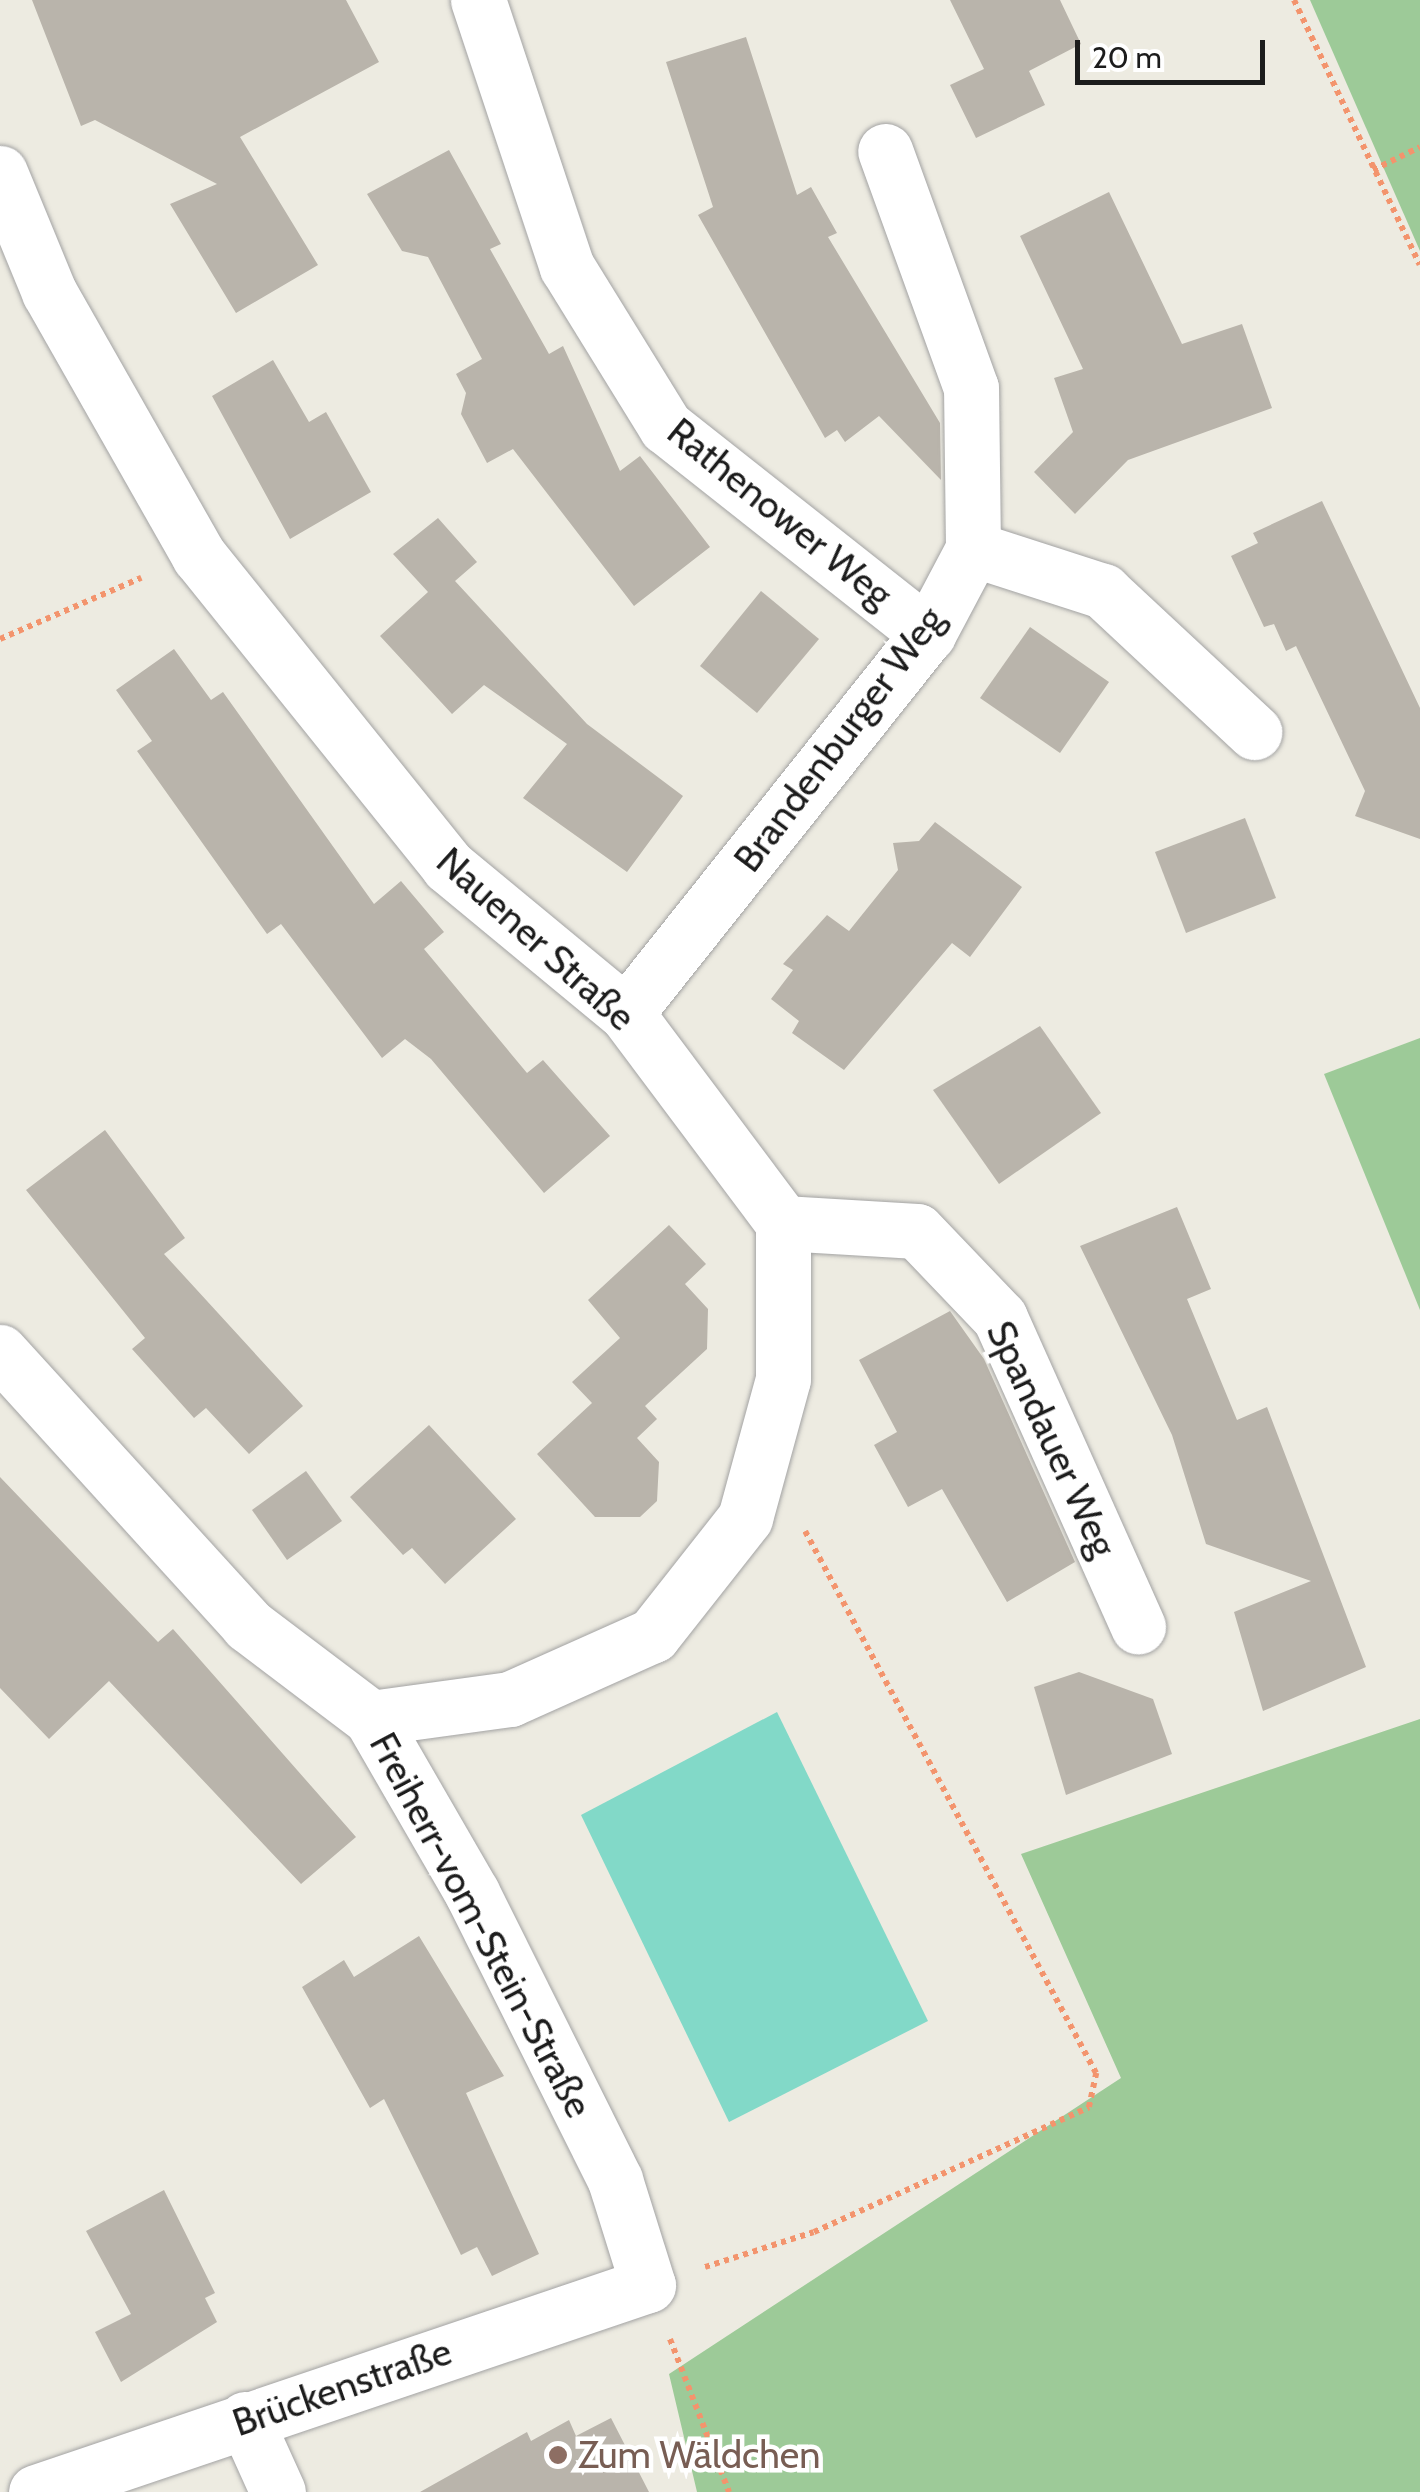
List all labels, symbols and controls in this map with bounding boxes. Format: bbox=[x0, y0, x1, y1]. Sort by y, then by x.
scale bar bbox=[1080, 20, 1270, 82]
text: 20 m bbox=[1092, 39, 1162, 76]
street label: Rathenower Weg bbox=[659, 409, 901, 617]
street label: Brandenburger Weg bbox=[724, 597, 954, 881]
street label: Nauener Straße bbox=[428, 838, 644, 1040]
street label: Spandauer Weg bbox=[978, 1314, 1126, 1564]
street label: Freiherr-vom-Stein-Straße bbox=[360, 1725, 602, 2125]
street label: Brückenstraße bbox=[227, 2328, 457, 2446]
place label: Zum Wäldchen bbox=[578, 2432, 821, 2478]
marker: Zum Wäldchen bbox=[547, 2444, 569, 2466]

